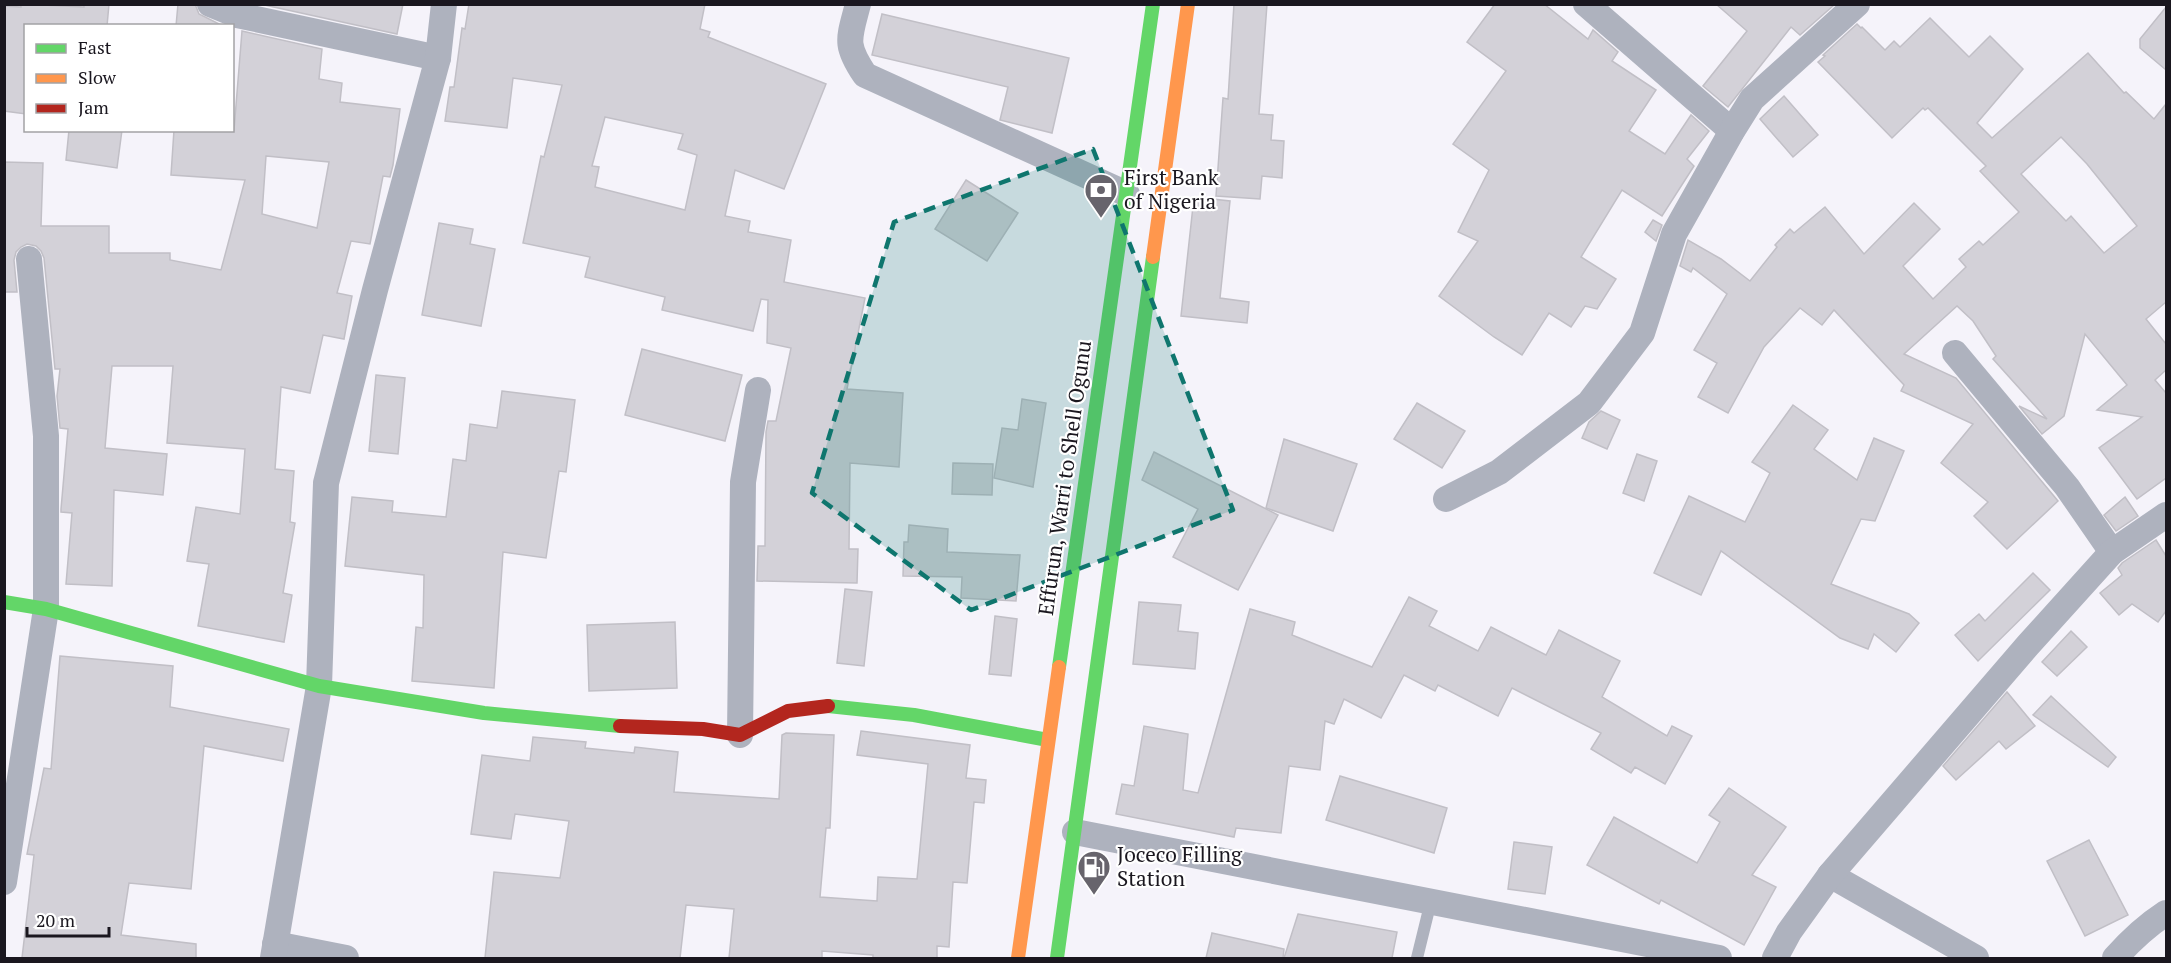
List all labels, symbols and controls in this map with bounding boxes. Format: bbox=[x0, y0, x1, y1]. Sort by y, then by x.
legend bbox=[24, 24, 234, 132]
text: Fast bbox=[78, 35, 112, 59]
text: Slow bbox=[78, 65, 117, 89]
text: Jam bbox=[78, 95, 109, 119]
place label: First Bank of Nigeria bbox=[1124, 163, 1219, 215]
bank icon: First Bank of Nigeria bbox=[1083, 172, 1119, 219]
street label: Effurun, Warri to Shell Ogunu bbox=[1031, 339, 1097, 617]
place label: Joceco Filling Station bbox=[1117, 840, 1243, 892]
fuel station icon: Joceco Filling Station bbox=[1076, 849, 1112, 896]
scale bar bbox=[27, 900, 110, 938]
text: 20 m bbox=[36, 908, 76, 932]

